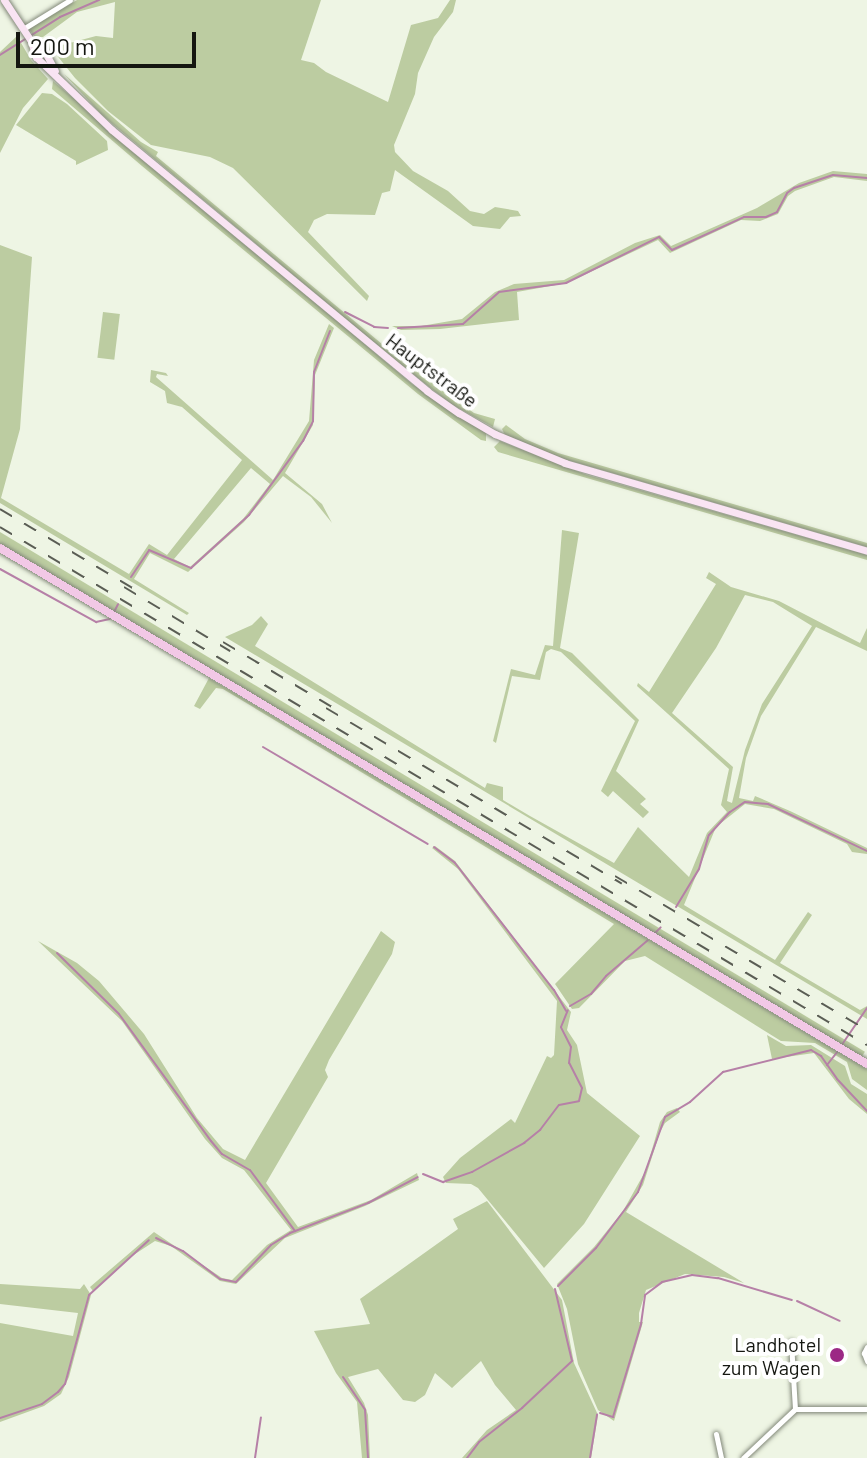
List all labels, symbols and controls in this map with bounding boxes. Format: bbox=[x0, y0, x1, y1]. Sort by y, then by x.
scale bar bbox=[20, 16, 200, 66]
text: 200 m bbox=[30, 31, 95, 60]
street label: Hauptstraße bbox=[381, 328, 483, 412]
place label: Landhotel zum Wagen bbox=[722, 1332, 821, 1379]
marker: Landhotel zum Wagen bbox=[828, 1346, 846, 1364]

